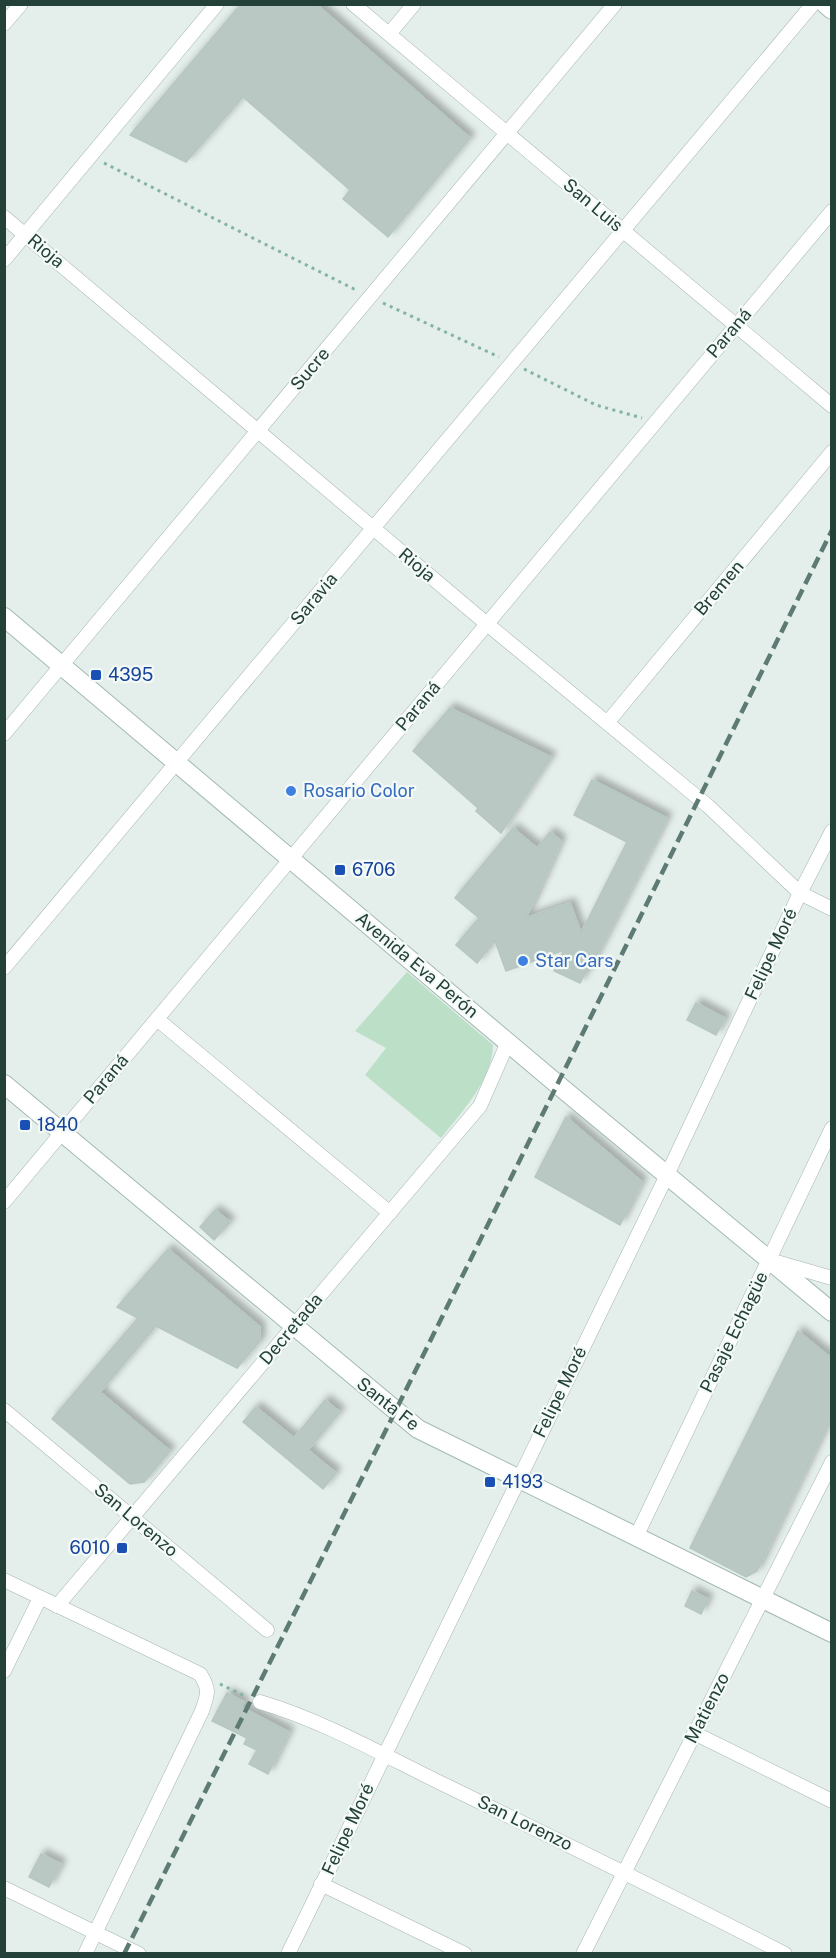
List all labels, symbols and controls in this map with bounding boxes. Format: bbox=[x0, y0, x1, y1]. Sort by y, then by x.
street label: San Luis bbox=[559, 174, 627, 236]
street label: Rioja bbox=[24, 229, 69, 272]
street label: Paraná bbox=[702, 304, 755, 362]
street label: Sucre bbox=[286, 343, 333, 394]
street label: Rioja bbox=[395, 543, 440, 586]
street label: Bremen bbox=[690, 556, 748, 619]
street label: Saravia bbox=[286, 568, 342, 629]
place label: 4395 bbox=[108, 664, 153, 685]
marker: 4395 bbox=[89, 668, 103, 682]
street label: Paraná bbox=[391, 677, 444, 735]
place label: Rosario Color bbox=[303, 780, 415, 801]
marker: Rosario Color bbox=[284, 784, 298, 798]
place label: 6706 bbox=[352, 859, 395, 880]
marker: 6706 bbox=[333, 863, 347, 877]
street label: Felipe Moré bbox=[740, 905, 801, 1003]
street label: Avenida Eva Perón bbox=[352, 907, 483, 1022]
place label: Star Cars bbox=[535, 950, 613, 971]
marker: Star Cars bbox=[516, 954, 530, 968]
street label: Paraná bbox=[79, 1050, 132, 1108]
place label: 1840 bbox=[37, 1114, 78, 1135]
marker: 1840 bbox=[18, 1118, 32, 1132]
street label: Pasaje Echagüe bbox=[695, 1268, 772, 1396]
street label: Decretada bbox=[255, 1289, 326, 1369]
street label: Felipe Moré bbox=[528, 1343, 591, 1441]
street label: Santa Fe bbox=[353, 1373, 424, 1435]
place label: 4193 bbox=[502, 1471, 543, 1492]
marker: 4193 bbox=[483, 1475, 497, 1489]
street label: San Lorenzo bbox=[90, 1478, 183, 1561]
place label: 6010 bbox=[70, 1537, 110, 1558]
marker: 6010 bbox=[115, 1541, 129, 1555]
street label: Matienzo bbox=[680, 1669, 733, 1747]
street label: Felipe Moré bbox=[317, 1780, 378, 1878]
street label: San Lorenzo bbox=[474, 1791, 576, 1855]

